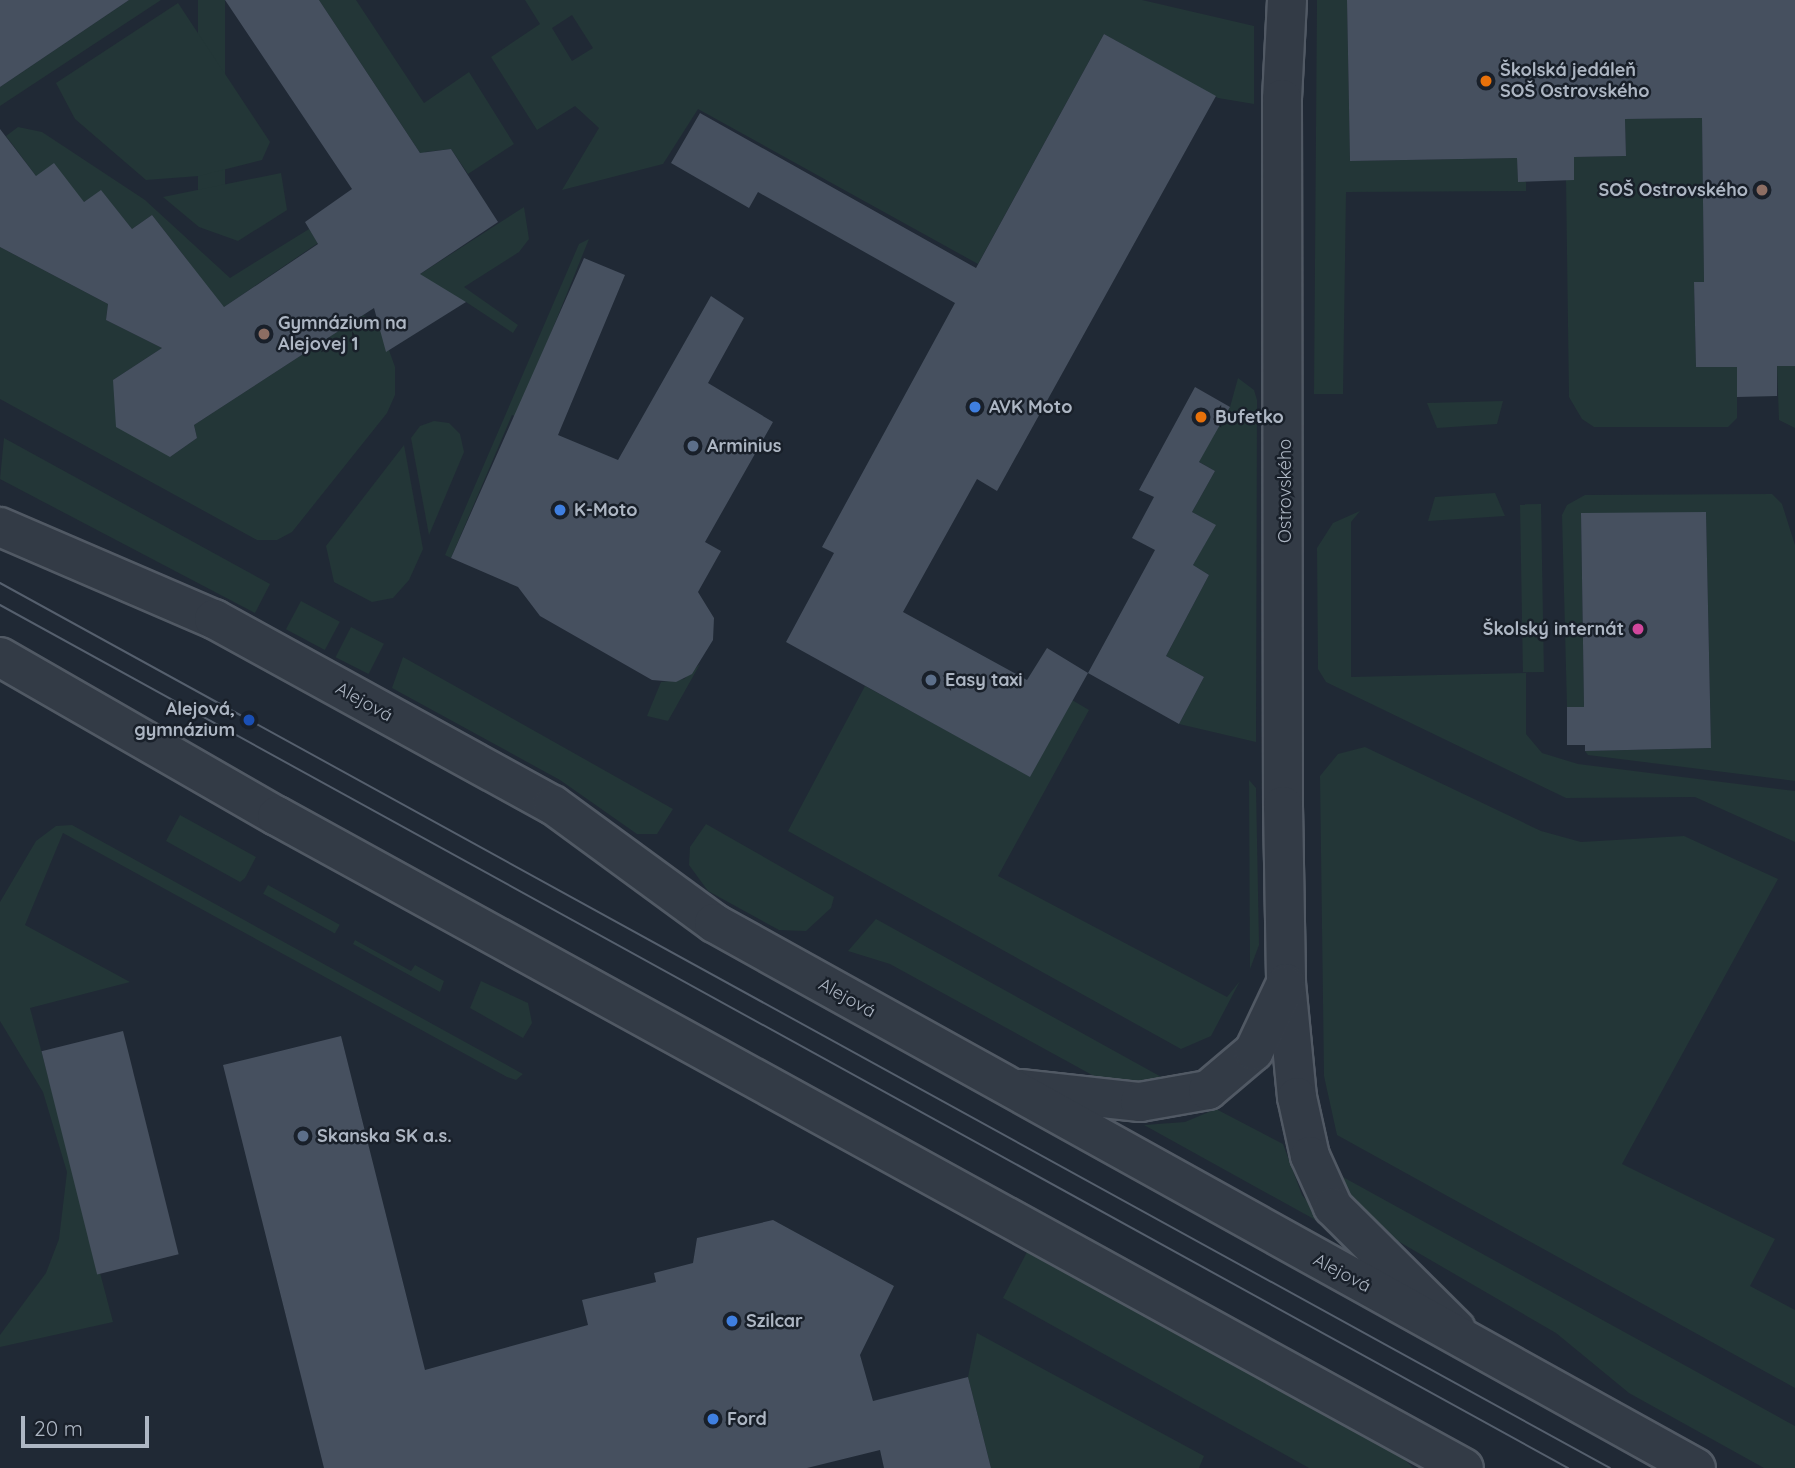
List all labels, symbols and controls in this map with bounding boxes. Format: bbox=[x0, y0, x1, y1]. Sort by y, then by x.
place label: Školská jedáleň SOŠ Ostrovského bbox=[1500, 60, 1649, 102]
marker: Školská jedáleň SOŠ Ostrovského bbox=[1478, 73, 1494, 89]
place label: SOŠ Ostrovského bbox=[1599, 179, 1748, 201]
marker: SOŠ Ostrovského bbox=[1754, 182, 1770, 198]
place label: Gymnázium na Alejovej 1 bbox=[278, 313, 407, 356]
marker: Gymnázium na Alejovej 1 bbox=[256, 326, 272, 342]
place label: AVK Moto bbox=[989, 396, 1072, 418]
marker: AVK Moto bbox=[967, 399, 983, 415]
place label: Bufetko bbox=[1215, 406, 1284, 428]
marker: Bufetko bbox=[1193, 409, 1209, 425]
place label: Arminius bbox=[707, 435, 781, 457]
marker: Arminius bbox=[685, 438, 701, 454]
street label: Ostrovského bbox=[1274, 439, 1296, 543]
place label: K-Moto bbox=[574, 499, 637, 521]
marker: K-Moto bbox=[552, 502, 568, 518]
place label: Školský internát bbox=[1483, 618, 1624, 640]
marker: Školský internát bbox=[1630, 621, 1646, 637]
place label: Easy taxi bbox=[945, 669, 1023, 691]
marker: Easy taxi bbox=[923, 672, 939, 688]
street label: Alejová bbox=[332, 678, 396, 726]
place label: Alejová, gymnázium bbox=[134, 699, 235, 742]
marker: Alejová, gymnázium bbox=[241, 712, 257, 728]
street label: Alejová bbox=[815, 974, 879, 1022]
place label: Skanska SK a.s. bbox=[317, 1125, 452, 1147]
marker: Skanska SK a.s. bbox=[295, 1128, 311, 1144]
street label: Alejová bbox=[1310, 1249, 1374, 1297]
place label: Szilcar bbox=[746, 1310, 803, 1332]
marker: Szilcar bbox=[724, 1313, 740, 1329]
scale bar bbox=[24, 1402, 152, 1446]
place label: Ford bbox=[727, 1408, 767, 1430]
marker: Ford bbox=[705, 1411, 721, 1427]
text: 20 m bbox=[34, 1415, 83, 1441]

